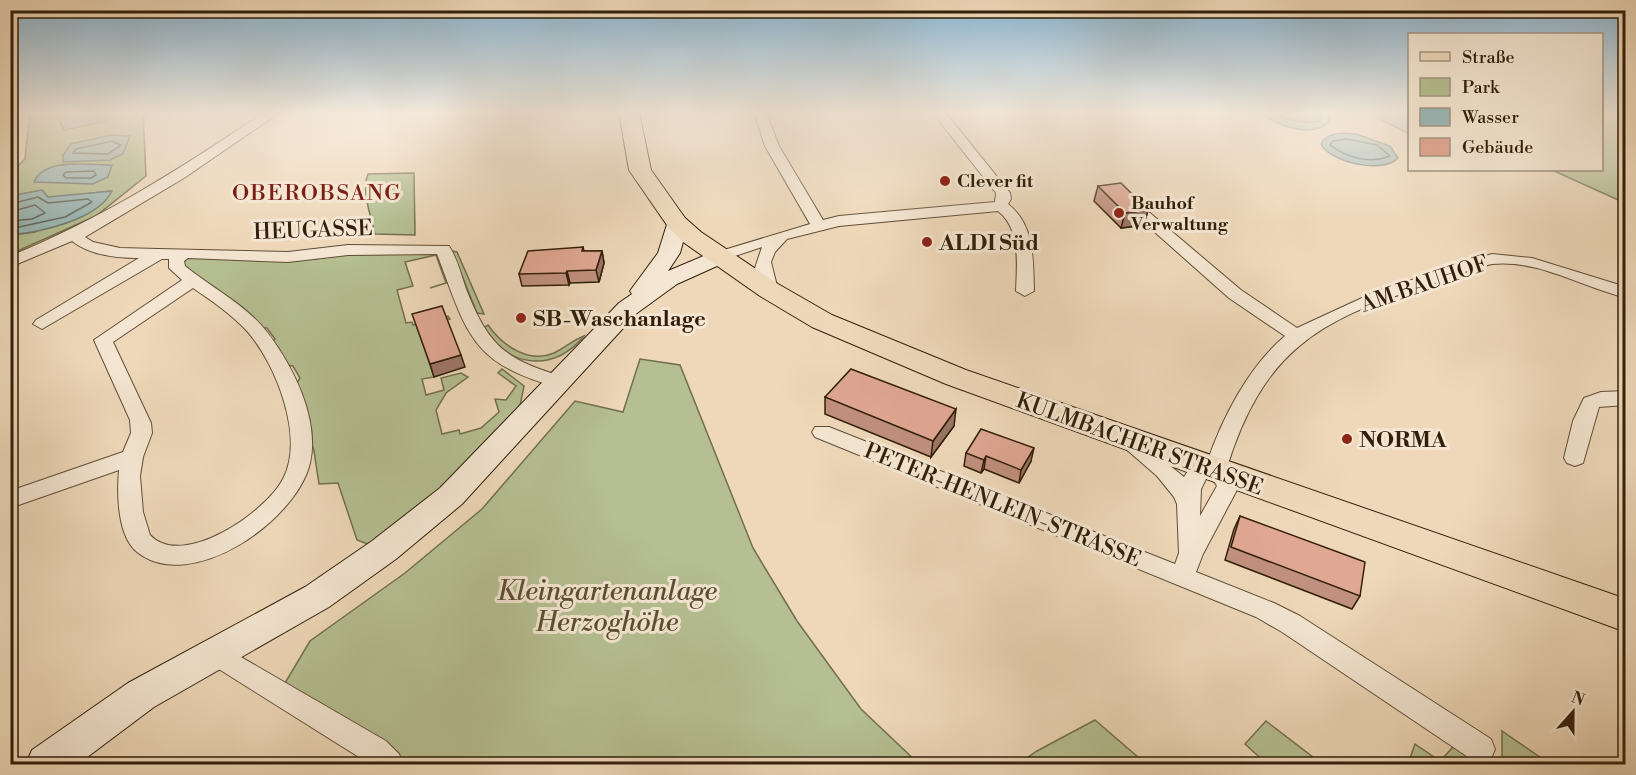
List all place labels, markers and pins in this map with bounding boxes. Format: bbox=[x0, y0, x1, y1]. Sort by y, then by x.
place label: Clever fit bbox=[957, 170, 1034, 193]
marker: Clever fit bbox=[938, 174, 952, 188]
place label: Bauhof Verwaltung bbox=[1130, 192, 1229, 236]
marker: Bauhof Verwaltung bbox=[1112, 206, 1126, 220]
place label: ALDI Süd bbox=[938, 230, 1039, 257]
marker: ALDI Süd bbox=[920, 235, 934, 249]
place label: SB-Waschanlage bbox=[533, 306, 706, 333]
marker: SB-Waschanlage bbox=[514, 311, 528, 325]
place label: NORMA bbox=[1359, 427, 1448, 454]
marker: NORMA bbox=[1340, 432, 1354, 446]

